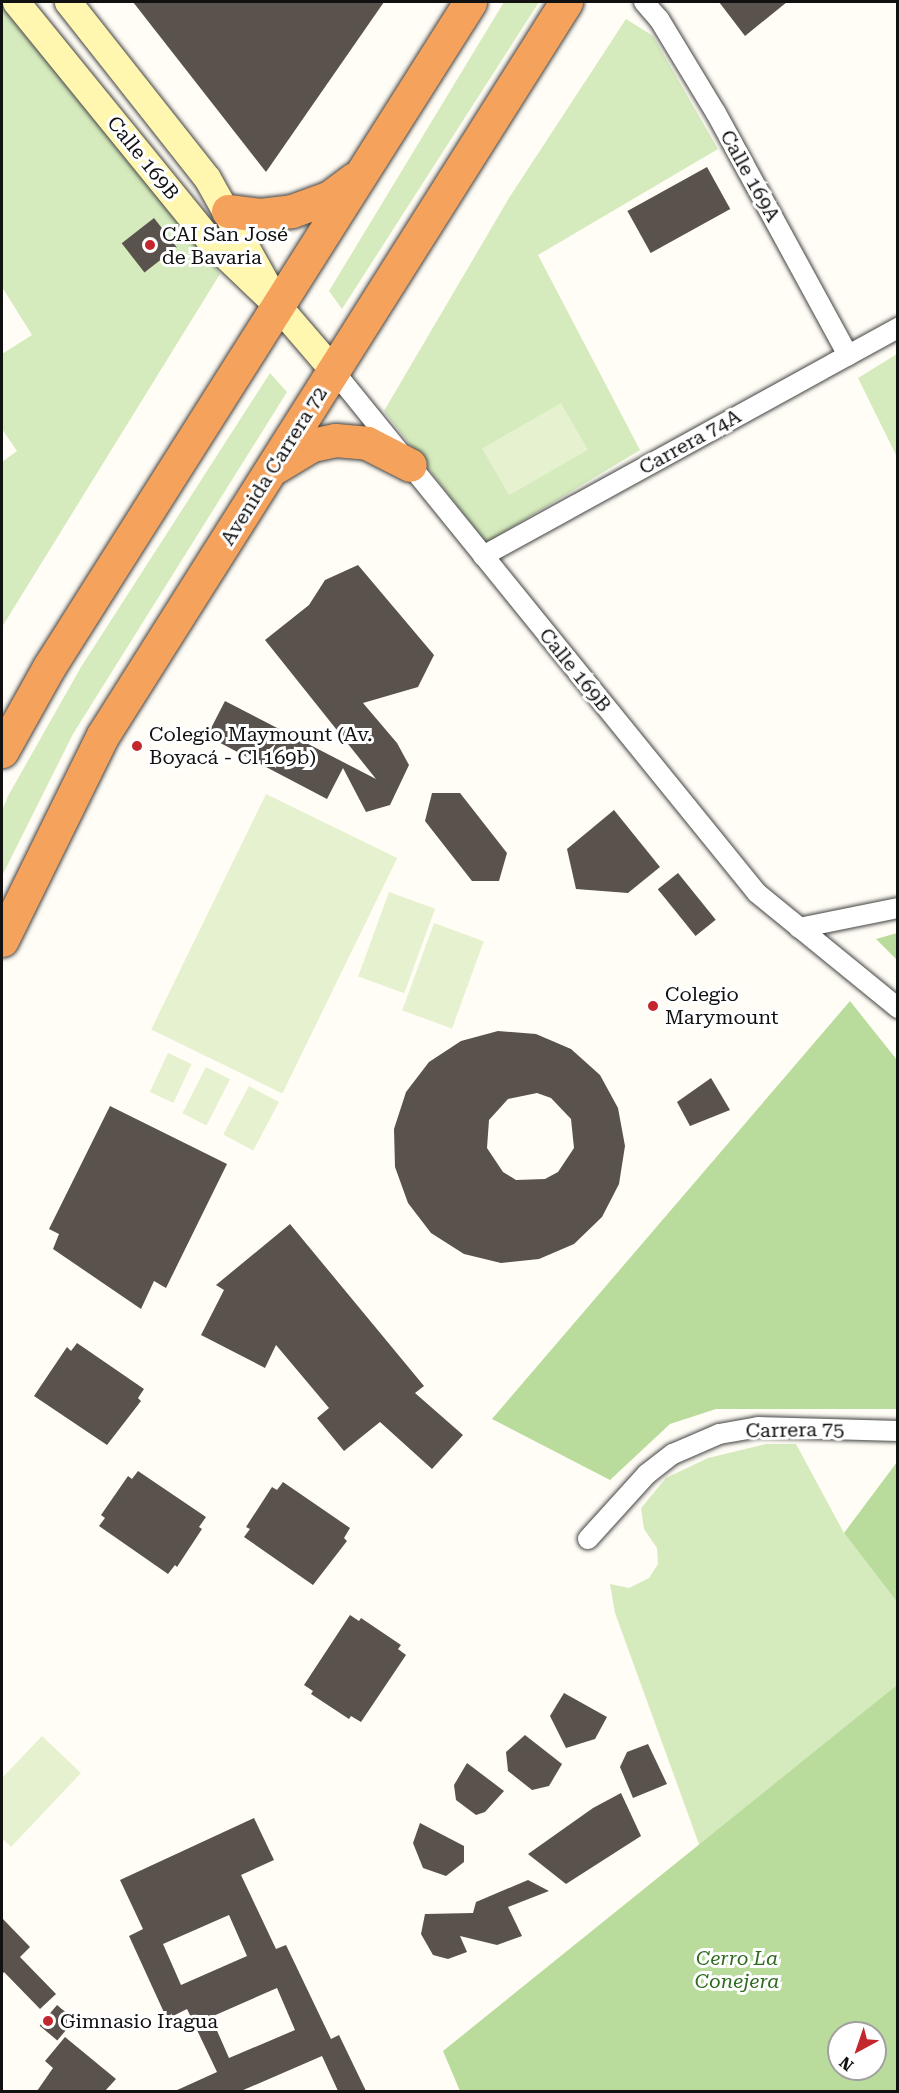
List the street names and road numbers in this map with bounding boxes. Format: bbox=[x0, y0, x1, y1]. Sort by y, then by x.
street label: Calle 169B bbox=[102, 111, 184, 205]
street label: Calle 169A bbox=[715, 126, 785, 226]
street label: Avenida Carrera 72 bbox=[216, 382, 332, 550]
street label: Carrera 74A bbox=[635, 404, 745, 480]
street label: Calle 169B bbox=[534, 623, 616, 717]
street label: Carrera 75 bbox=[745, 1417, 845, 1443]

